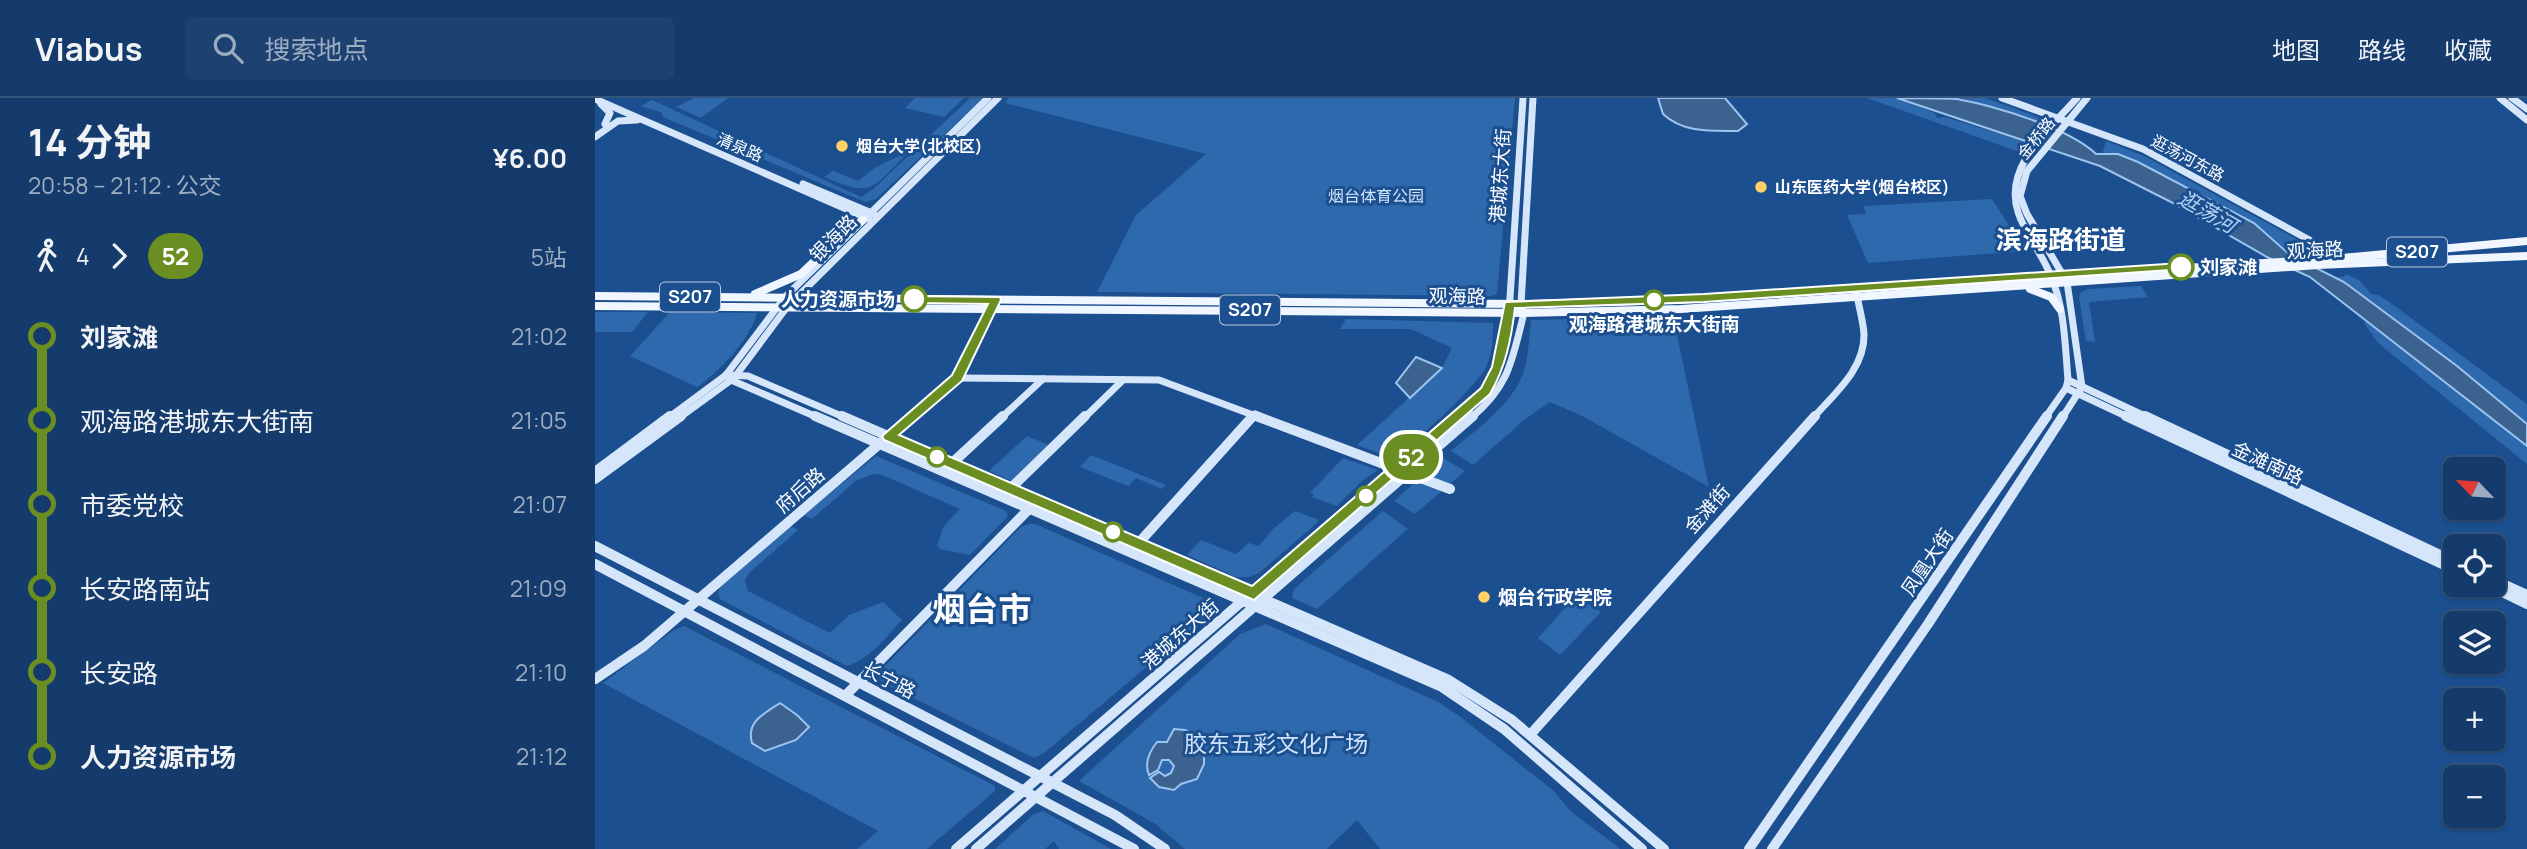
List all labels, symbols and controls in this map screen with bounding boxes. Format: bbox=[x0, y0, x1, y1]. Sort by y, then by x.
search box bbox=[185, 17, 675, 80]
text: Viabus bbox=[35, 26, 143, 71]
icon: search bbox=[209, 29, 247, 67]
text: 搜索地点 bbox=[265, 31, 369, 67]
text: 地图 bbox=[2272, 33, 2320, 66]
text: 路线 bbox=[2358, 33, 2406, 66]
text: 收藏 bbox=[2444, 33, 2492, 66]
street label: 金桥路 bbox=[2012, 112, 2060, 164]
text: 14 分钟 bbox=[28, 115, 151, 167]
street label: 清泉路 bbox=[714, 127, 766, 167]
street label: 港城东大街 bbox=[1484, 128, 1516, 224]
street label: 逛荡河东路 bbox=[2148, 130, 2228, 186]
place label: 烟台大学(北校区) bbox=[856, 135, 983, 157]
marker: 烟台大学(北校区) bbox=[834, 138, 850, 154]
text: ¥6.00 bbox=[493, 140, 567, 176]
text: 20:58 – 21:12 · 公交 bbox=[28, 169, 222, 201]
place label: 山东医药大学(烟台校区) bbox=[1775, 176, 1950, 198]
marker: 山东医药大学(烟台校区) bbox=[1753, 179, 1769, 195]
water label: 逛荡河 bbox=[2173, 183, 2245, 241]
park label: 烟台体育公园 bbox=[1328, 185, 1424, 207]
street label: 银海路 bbox=[804, 209, 862, 267]
district label: 滨海路街道 bbox=[1996, 221, 2126, 257]
street label: 观海路 bbox=[2286, 236, 2344, 264]
icon: walk bbox=[28, 237, 66, 275]
icon: forward bbox=[100, 237, 138, 275]
road number: S207 bbox=[2387, 238, 2447, 266]
text: 52 bbox=[162, 239, 189, 272]
text: 4 bbox=[76, 240, 90, 272]
text: 5站 bbox=[531, 241, 567, 273]
marker: 刘家滩 bbox=[2168, 254, 2194, 280]
place label: 刘家滩 bbox=[2200, 254, 2257, 280]
road number: S207 bbox=[660, 282, 720, 312]
street label: 观海路 bbox=[1428, 283, 1486, 309]
place label: 人力资源市场 bbox=[781, 286, 895, 312]
marker: 人力资源市场 bbox=[901, 286, 927, 312]
marker: 观海路港城东大街南 bbox=[1644, 290, 1664, 310]
road number: S207 bbox=[1220, 295, 1280, 324]
place label: 观海路港城东大街南 bbox=[1568, 311, 1740, 337]
text: 刘家滩 bbox=[80, 319, 158, 355]
text: 21:02 bbox=[511, 320, 567, 352]
text: 观海路港城东大街南 bbox=[80, 403, 314, 439]
text: 21:05 bbox=[511, 404, 567, 436]
line badge: 52 bbox=[1379, 434, 1443, 480]
street label: 金滩南路 bbox=[2228, 435, 2308, 491]
text: 52 bbox=[1397, 440, 1425, 473]
unlabelled marker bbox=[927, 447, 947, 467]
north arrow bbox=[2443, 457, 2506, 520]
map controls bbox=[2443, 457, 2506, 828]
street label: 府后路 bbox=[770, 461, 830, 519]
street label: 金滩街 bbox=[1678, 479, 1736, 539]
unlabelled marker bbox=[1356, 486, 1376, 506]
text: 市委党校 bbox=[80, 487, 184, 523]
text: 21:07 bbox=[512, 488, 567, 520]
unlabelled marker bbox=[1103, 522, 1123, 542]
street label: 凤凰大街 bbox=[1895, 523, 1959, 601]
button: locate bbox=[2443, 534, 2506, 597]
text: 长安路南站 bbox=[80, 571, 210, 607]
text: 21:09 bbox=[510, 572, 567, 604]
place label: 烟台行政学院 bbox=[1498, 584, 1612, 610]
district label: 烟台市 bbox=[933, 586, 1032, 631]
marker: 烟台行政学院 bbox=[1476, 589, 1492, 605]
street label: 港城东大街 bbox=[1136, 593, 1224, 675]
button: layers bbox=[2443, 611, 2506, 674]
text: 长安路 bbox=[80, 655, 158, 691]
street label: 长宁路 bbox=[858, 655, 920, 705]
text: 21:10 bbox=[515, 656, 567, 688]
button: + bbox=[2443, 688, 2506, 751]
park label: 胶东五彩文化广场 bbox=[1184, 727, 1368, 759]
text: 人力资源市场 bbox=[80, 739, 236, 775]
text: 21:12 bbox=[516, 740, 567, 772]
button: − bbox=[2443, 765, 2506, 828]

